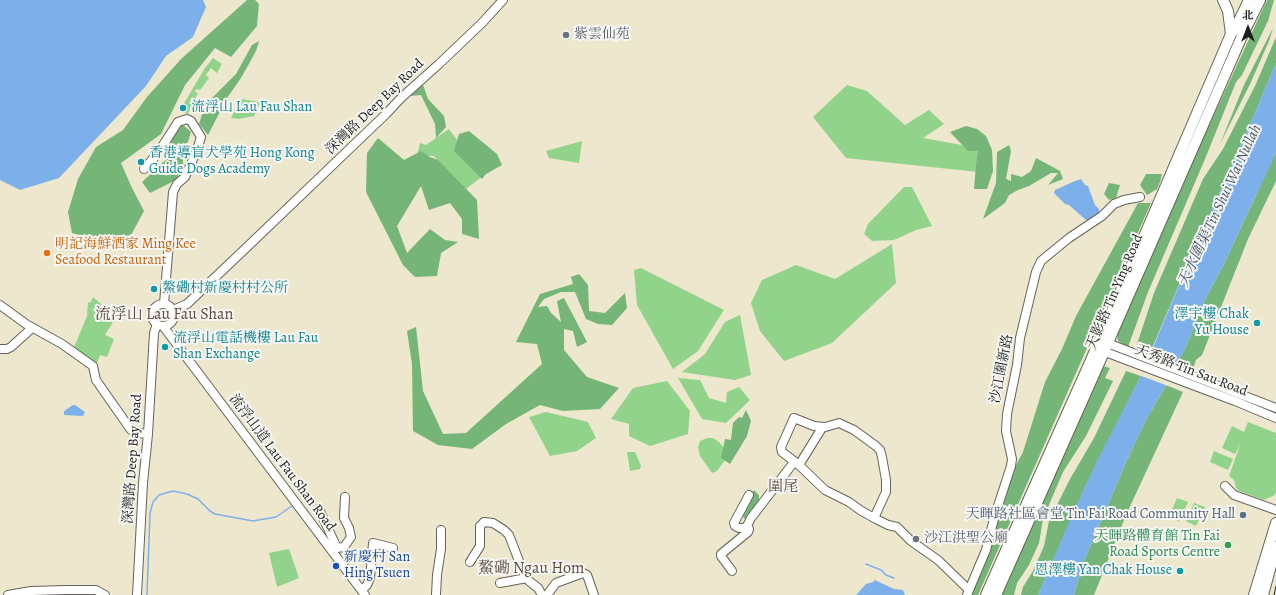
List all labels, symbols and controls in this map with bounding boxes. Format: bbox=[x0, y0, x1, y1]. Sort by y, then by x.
north arrow bbox=[1228, 8, 1268, 48]
text: 北 bbox=[1243, 8, 1254, 23]
place label: 紫雲仙苑 bbox=[574, 27, 630, 43]
marker: 紫雲仙苑 bbox=[561, 30, 571, 40]
street label: 深灣路 Deep Bay Road bbox=[322, 56, 428, 158]
place label: 流浮山 Lau Fau Shan bbox=[191, 100, 312, 116]
marker: 流浮山 Lau Fau Shan bbox=[178, 103, 188, 113]
water label: 天水圍渠 Tin Shui Wai Nullah bbox=[1174, 122, 1266, 290]
place label: 香港導盲犬學苑 Hong Kong Guide Dogs Academy bbox=[149, 146, 315, 178]
marker: 香港導盲犬學苑 Hong Kong Guide Dogs Academy bbox=[136, 157, 146, 167]
street label: 天影路 Tin Ying Road bbox=[1083, 232, 1147, 352]
place label: 明記海鮮酒家 Ming Kee Seafood Restaurant bbox=[55, 237, 196, 270]
marker: 明記海鮮酒家 Ming Kee Seafood Restaurant bbox=[42, 248, 52, 258]
place label: 鰲磡村新慶村村公所 bbox=[162, 281, 288, 297]
marker: 鰲磡村新慶村村公所 bbox=[149, 284, 159, 294]
district label: 流浮山 Lau Fau Shan bbox=[95, 305, 233, 325]
place label: 澤宇樓 Chak Yu House bbox=[1175, 307, 1249, 340]
marker: 澤宇樓 Chak Yu House bbox=[1252, 318, 1262, 328]
place label: 流浮山電話機樓 Lau Fau Shan Exchange bbox=[173, 331, 318, 364]
street label: 沙江圍新路 bbox=[987, 333, 1017, 405]
marker: 流浮山電話機樓 Lau Fau Shan Exchange bbox=[160, 342, 170, 352]
street label: 天秀路 Tin Sau Road bbox=[1132, 342, 1250, 400]
street label: 流浮山道 Lau Fau Shan Road bbox=[225, 391, 339, 535]
street label: 深灣路 Deep Bay Road bbox=[120, 394, 146, 524]
district label: 圍尾 bbox=[768, 478, 798, 496]
place label: 天暉路社區會堂 Tin Fai Road Community Hall bbox=[966, 507, 1235, 523]
marker: 天暉路社區會堂 Tin Fai Road Community Hall bbox=[1238, 510, 1248, 520]
place label: 天暉路體育館 Tin Fai Road Sports Centre bbox=[1095, 529, 1220, 562]
place label: 沙江洪聖公廟 bbox=[924, 531, 1008, 547]
marker: 沙江洪聖公廟 bbox=[911, 534, 921, 544]
marker: 天暉路體育館 Tin Fai Road Sports Centre bbox=[1223, 540, 1233, 550]
place label: 新慶村 San Hing Tsuen bbox=[344, 550, 410, 582]
district label: 鰲磡 Ngau Hom bbox=[478, 559, 584, 579]
marker: 新慶村 San Hing Tsuen bbox=[331, 561, 341, 571]
place label: 恩澤樓 Yan Chak House bbox=[1034, 563, 1172, 579]
marker: 恩澤樓 Yan Chak House bbox=[1175, 566, 1185, 576]

